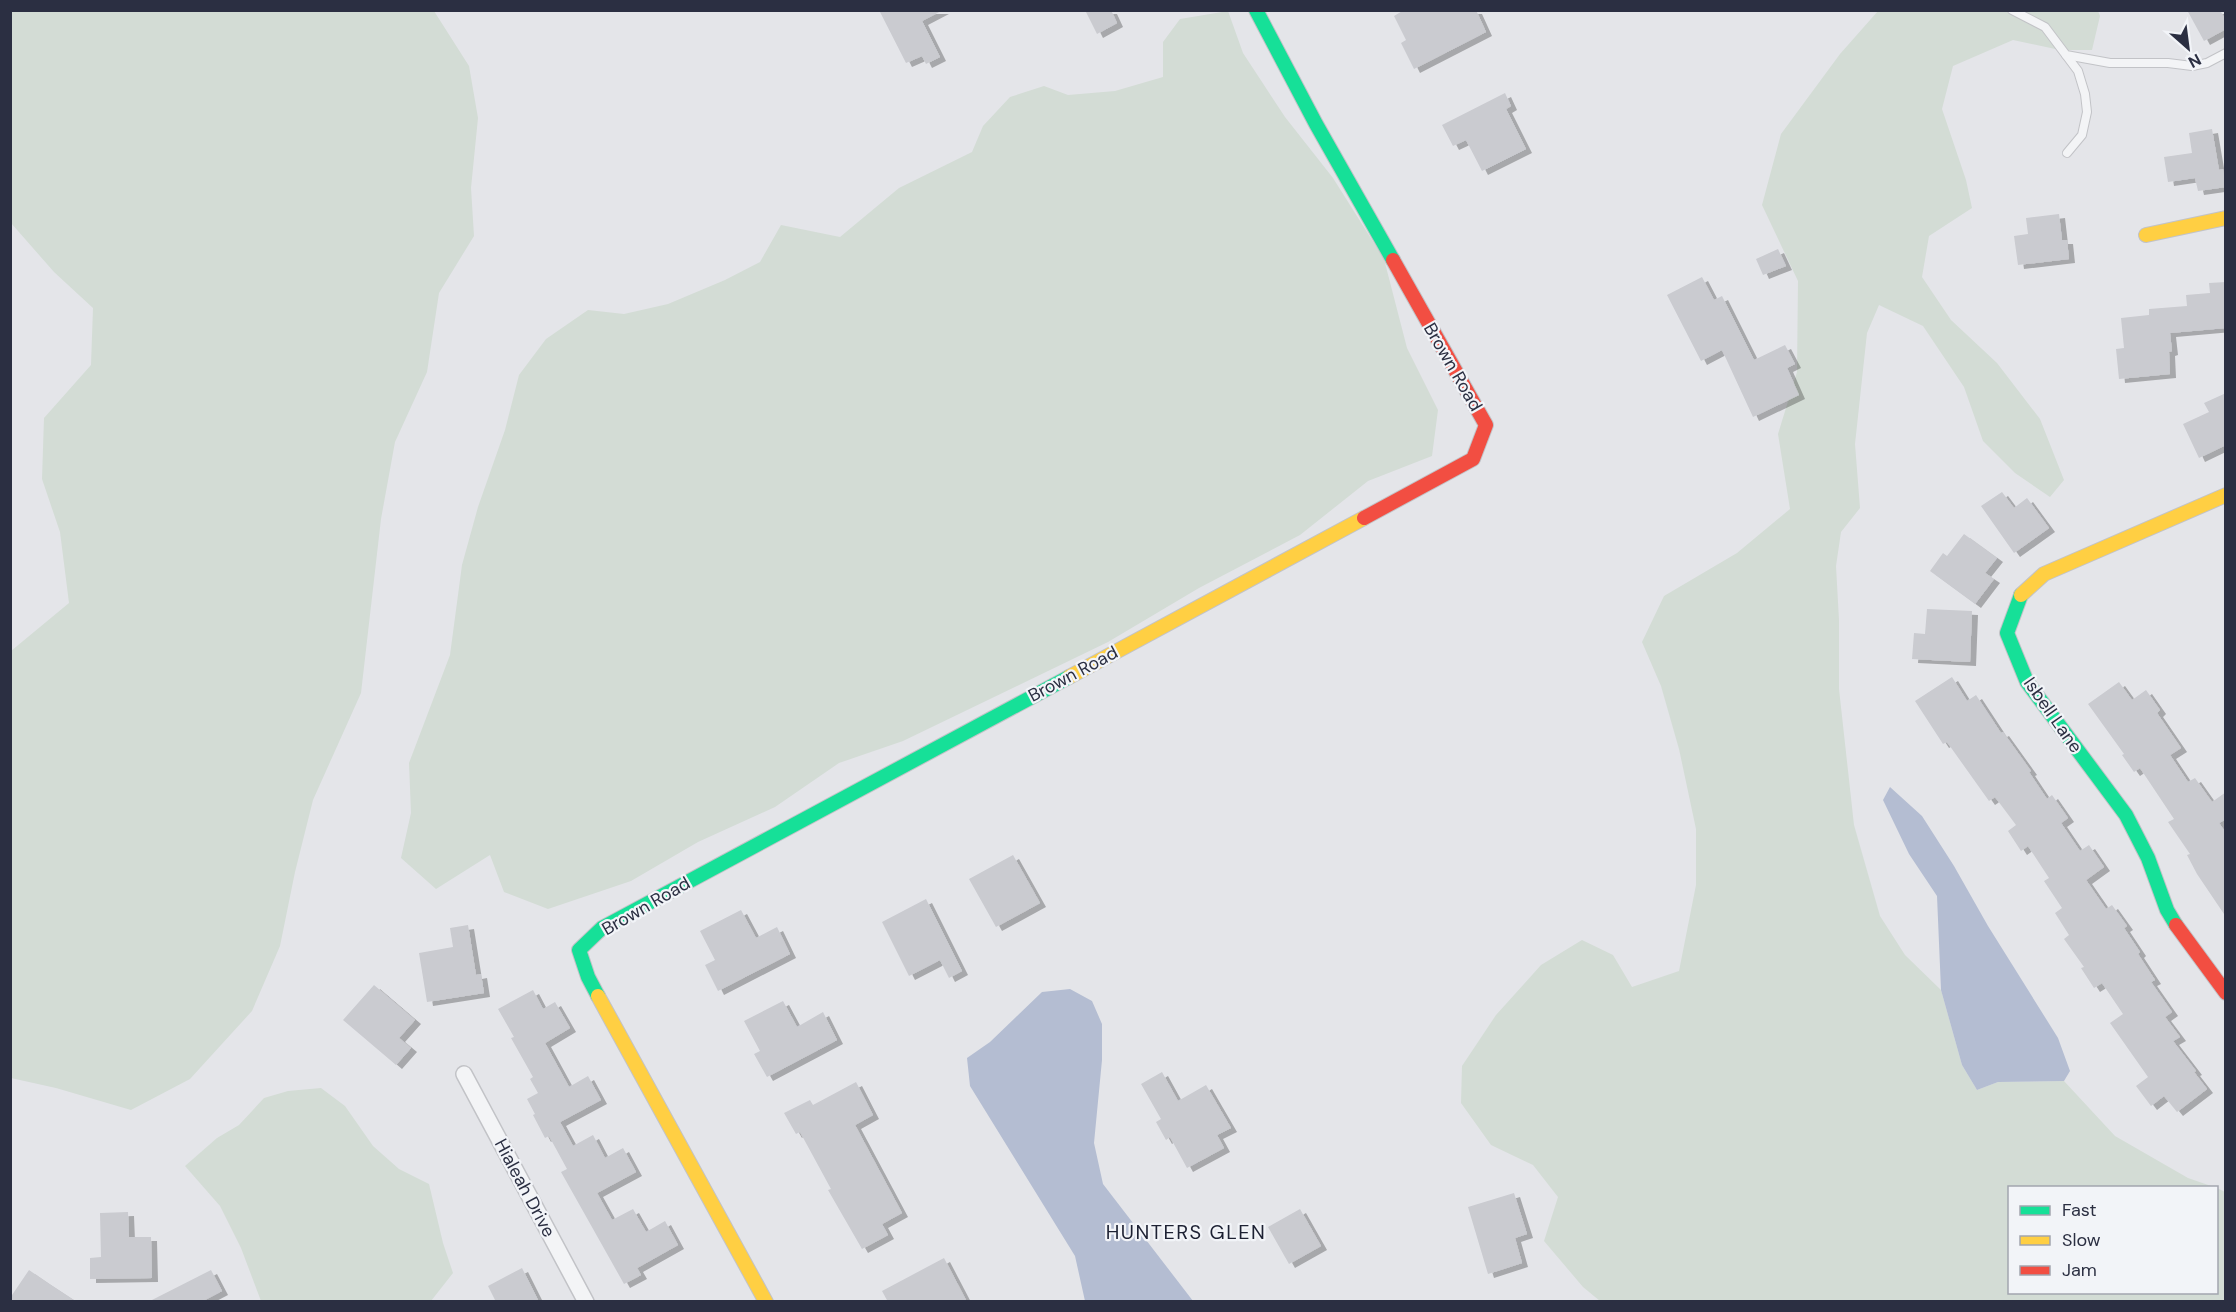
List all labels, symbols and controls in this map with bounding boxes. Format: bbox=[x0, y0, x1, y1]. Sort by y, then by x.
north arrow bbox=[2158, 18, 2218, 78]
text: N bbox=[2185, 49, 2205, 73]
street label: Brown Road bbox=[1418, 318, 1488, 416]
street label: Brown Road bbox=[1024, 640, 1122, 708]
street label: Isbell Lane bbox=[2018, 672, 2088, 758]
street label: Brown Road bbox=[597, 871, 695, 941]
street label: Hialeah Drive bbox=[489, 1135, 561, 1241]
legend bbox=[2008, 1186, 2218, 1294]
text: Fast bbox=[2062, 1198, 2097, 1222]
district label: HUNTERS GLEN bbox=[1106, 1219, 1266, 1245]
text: Slow bbox=[2062, 1228, 2101, 1252]
text: Jam bbox=[2062, 1258, 2097, 1282]

